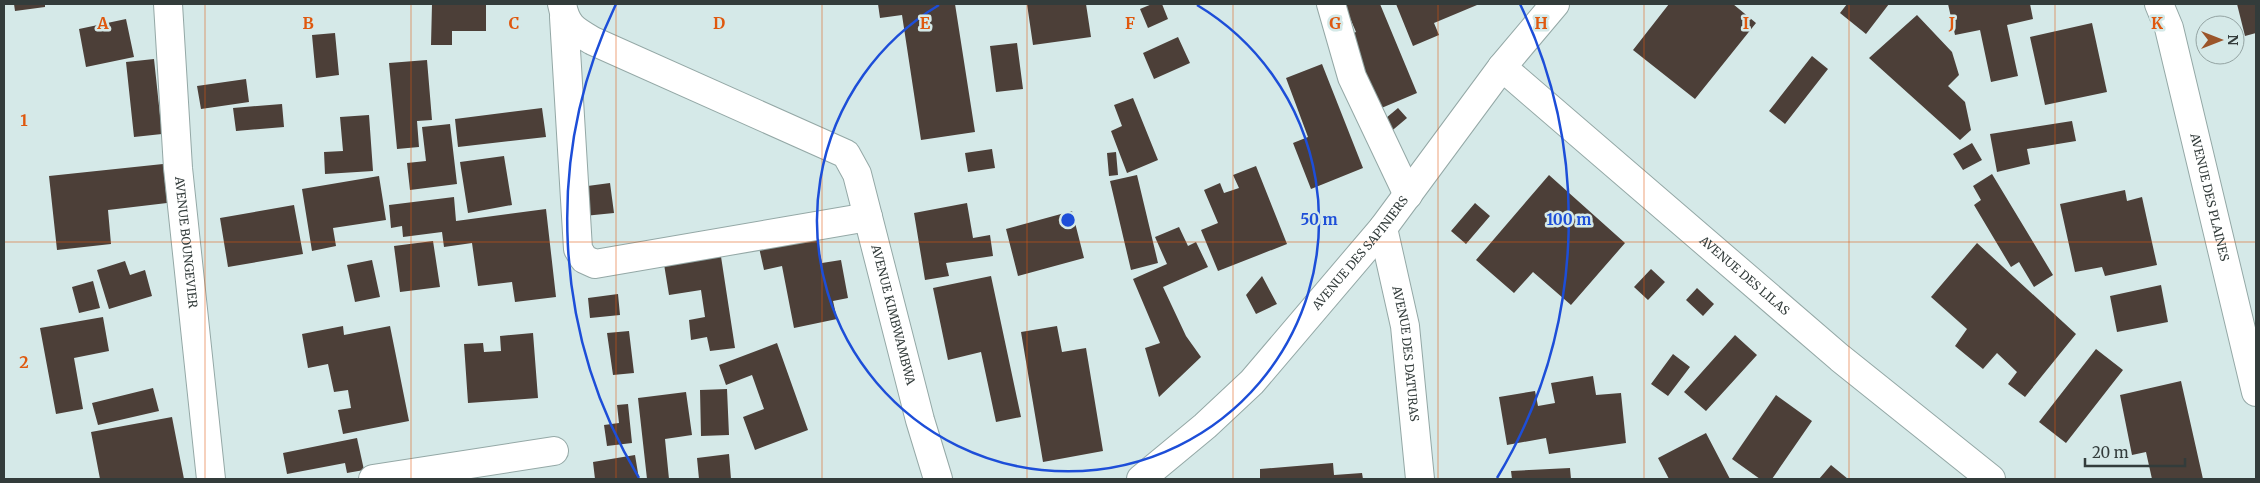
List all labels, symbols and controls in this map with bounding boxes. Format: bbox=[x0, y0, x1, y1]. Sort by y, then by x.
text: A bbox=[96, 13, 109, 33]
text: B bbox=[302, 13, 314, 33]
text: C bbox=[509, 13, 519, 33]
text: D bbox=[713, 13, 725, 33]
text: E bbox=[920, 13, 931, 33]
text: F bbox=[1125, 13, 1135, 33]
text: G bbox=[1329, 13, 1341, 33]
text: H bbox=[1534, 13, 1548, 33]
text: I bbox=[1743, 13, 1749, 33]
text: J bbox=[1948, 13, 1955, 33]
text: K bbox=[2151, 13, 2163, 33]
north arrow bbox=[2195, 15, 2245, 65]
text: N bbox=[2224, 34, 2242, 46]
text: 1 bbox=[20, 110, 28, 130]
street label: AVENUE DES PLAINES bbox=[2187, 131, 2232, 263]
street label: AVENUE BOUNGEVIER bbox=[172, 175, 201, 309]
street label: AVENUE DES SAPINIERS bbox=[1308, 193, 1411, 313]
text: 50 m bbox=[1300, 210, 1338, 229]
text: 100 m bbox=[1547, 210, 1591, 229]
centre of rings bbox=[1059, 211, 1077, 229]
street label: AVENUE DES LILAS bbox=[1696, 232, 1793, 318]
street label: AVENUE KIMBWAMBWA bbox=[868, 242, 919, 387]
street label: AVENUE DES DATURAS bbox=[1389, 283, 1422, 422]
text: 2 bbox=[19, 352, 29, 372]
scale bar bbox=[2085, 436, 2185, 468]
text: 20 m bbox=[2092, 443, 2129, 462]

